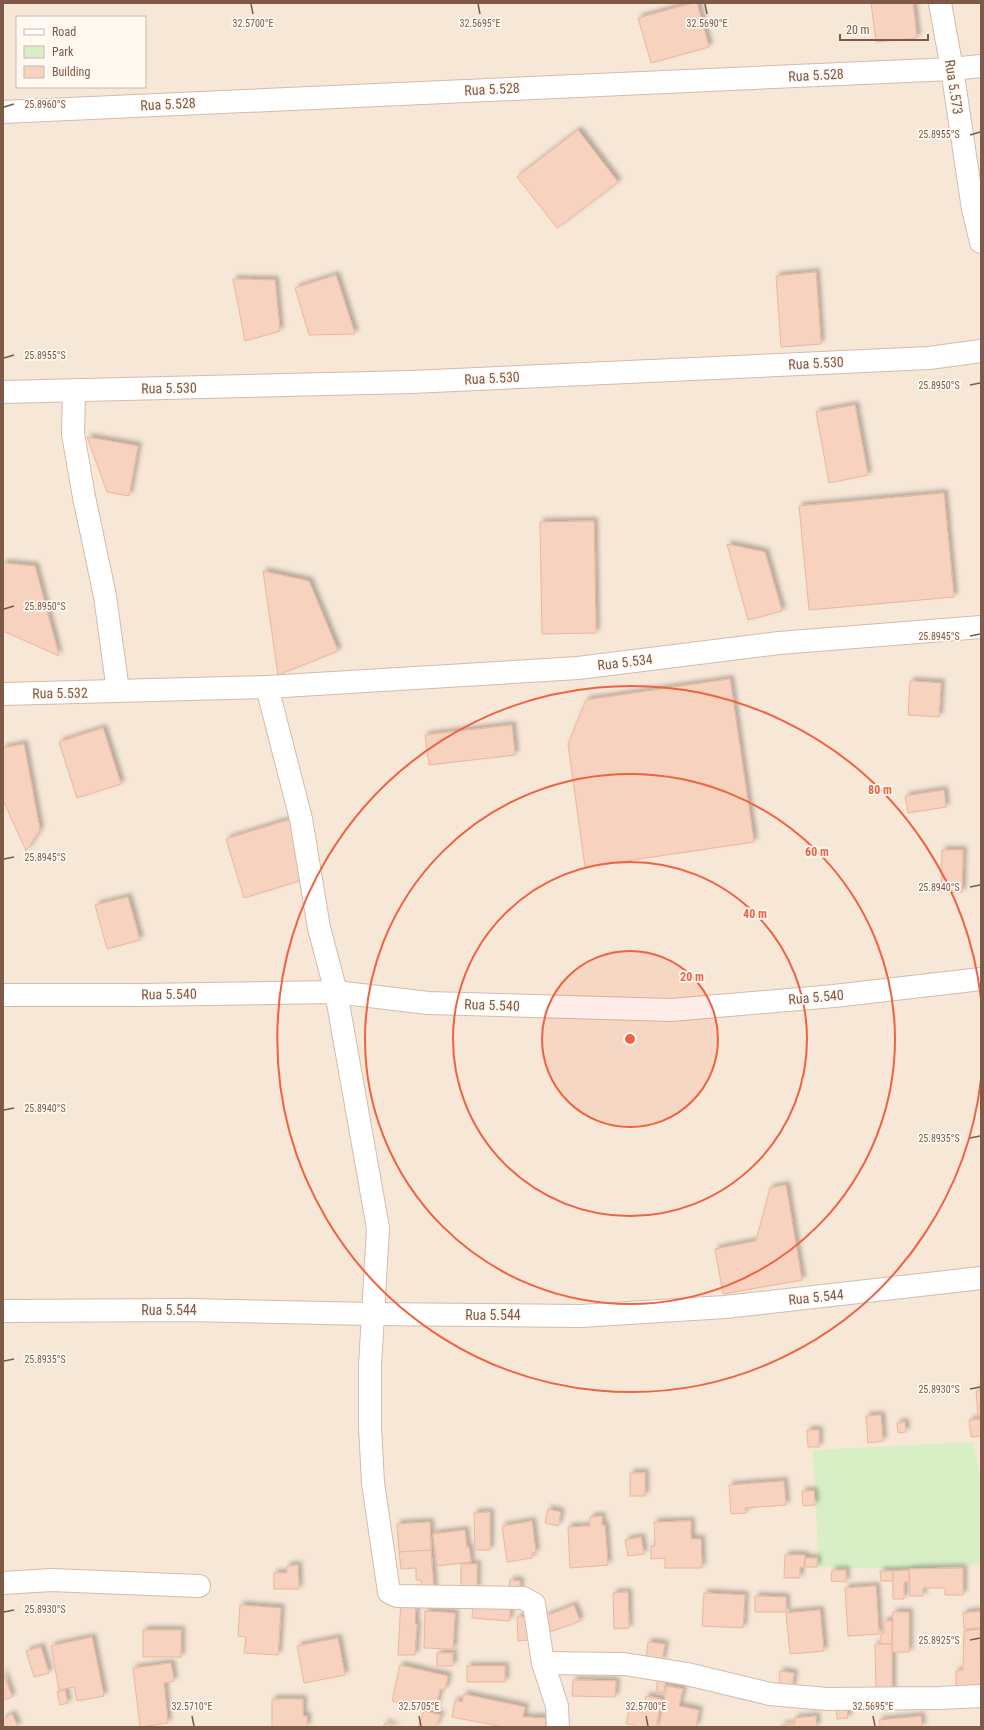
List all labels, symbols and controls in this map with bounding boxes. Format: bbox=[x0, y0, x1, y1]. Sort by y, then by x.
legend bbox=[16, 16, 146, 88]
scale bar bbox=[840, 16, 928, 42]
text: 32.5700°E bbox=[233, 18, 274, 29]
text: 32.5695°E bbox=[460, 18, 501, 29]
text: 32.5690°E bbox=[687, 18, 728, 29]
text: 20 m bbox=[846, 23, 870, 37]
text: Road bbox=[52, 25, 76, 39]
text: Park bbox=[52, 45, 74, 59]
street label: Rua 5.573 bbox=[942, 58, 966, 116]
text: Building bbox=[52, 65, 90, 79]
street label: Rua 5.528 bbox=[788, 66, 844, 84]
street label: Rua 5.528 bbox=[464, 80, 520, 98]
street label: Rua 5.528 bbox=[140, 95, 196, 113]
text: 25.8960°S bbox=[24, 99, 66, 110]
text: 25.8955°S bbox=[918, 129, 960, 140]
text: 25.8955°S bbox=[24, 350, 66, 361]
street label: Rua 5.530 bbox=[788, 354, 844, 372]
street label: Rua 5.530 bbox=[464, 369, 520, 387]
street label: Rua 5.530 bbox=[141, 380, 197, 396]
text: 25.8950°S bbox=[918, 380, 960, 391]
text: 25.8950°S bbox=[24, 601, 66, 612]
text: 25.8945°S bbox=[918, 631, 960, 642]
street label: Rua 5.534 bbox=[597, 651, 654, 673]
street label: Rua 5.532 bbox=[32, 685, 88, 701]
text: 80 m bbox=[868, 783, 892, 797]
text: 60 m bbox=[805, 845, 829, 859]
text: 25.8945°S bbox=[24, 852, 66, 863]
text: 25.8940°S bbox=[918, 882, 960, 893]
text: 40 m bbox=[743, 907, 767, 921]
text: 20 m bbox=[680, 970, 704, 984]
street label: Rua 5.540 bbox=[141, 986, 197, 1002]
street label: Rua 5.540 bbox=[788, 987, 844, 1007]
street label: Rua 5.540 bbox=[464, 996, 520, 1014]
centre of rings bbox=[623, 1032, 637, 1046]
text: 25.8940°S bbox=[24, 1103, 66, 1114]
text: 25.8935°S bbox=[918, 1133, 960, 1144]
street label: Rua 5.544 bbox=[788, 1286, 844, 1308]
street label: Rua 5.544 bbox=[141, 1302, 197, 1318]
street label: Rua 5.544 bbox=[465, 1307, 521, 1323]
text: 25.8935°S bbox=[24, 1354, 66, 1365]
text: 25.8930°S bbox=[918, 1384, 960, 1395]
text: 25.8930°S bbox=[24, 1604, 66, 1615]
text: 25.8925°S bbox=[918, 1635, 960, 1646]
text: 32.5710°E bbox=[172, 1701, 213, 1712]
text: 32.5705°E bbox=[399, 1701, 440, 1712]
text: 32.5700°E bbox=[626, 1701, 667, 1712]
text: 32.5695°E bbox=[853, 1701, 894, 1712]

